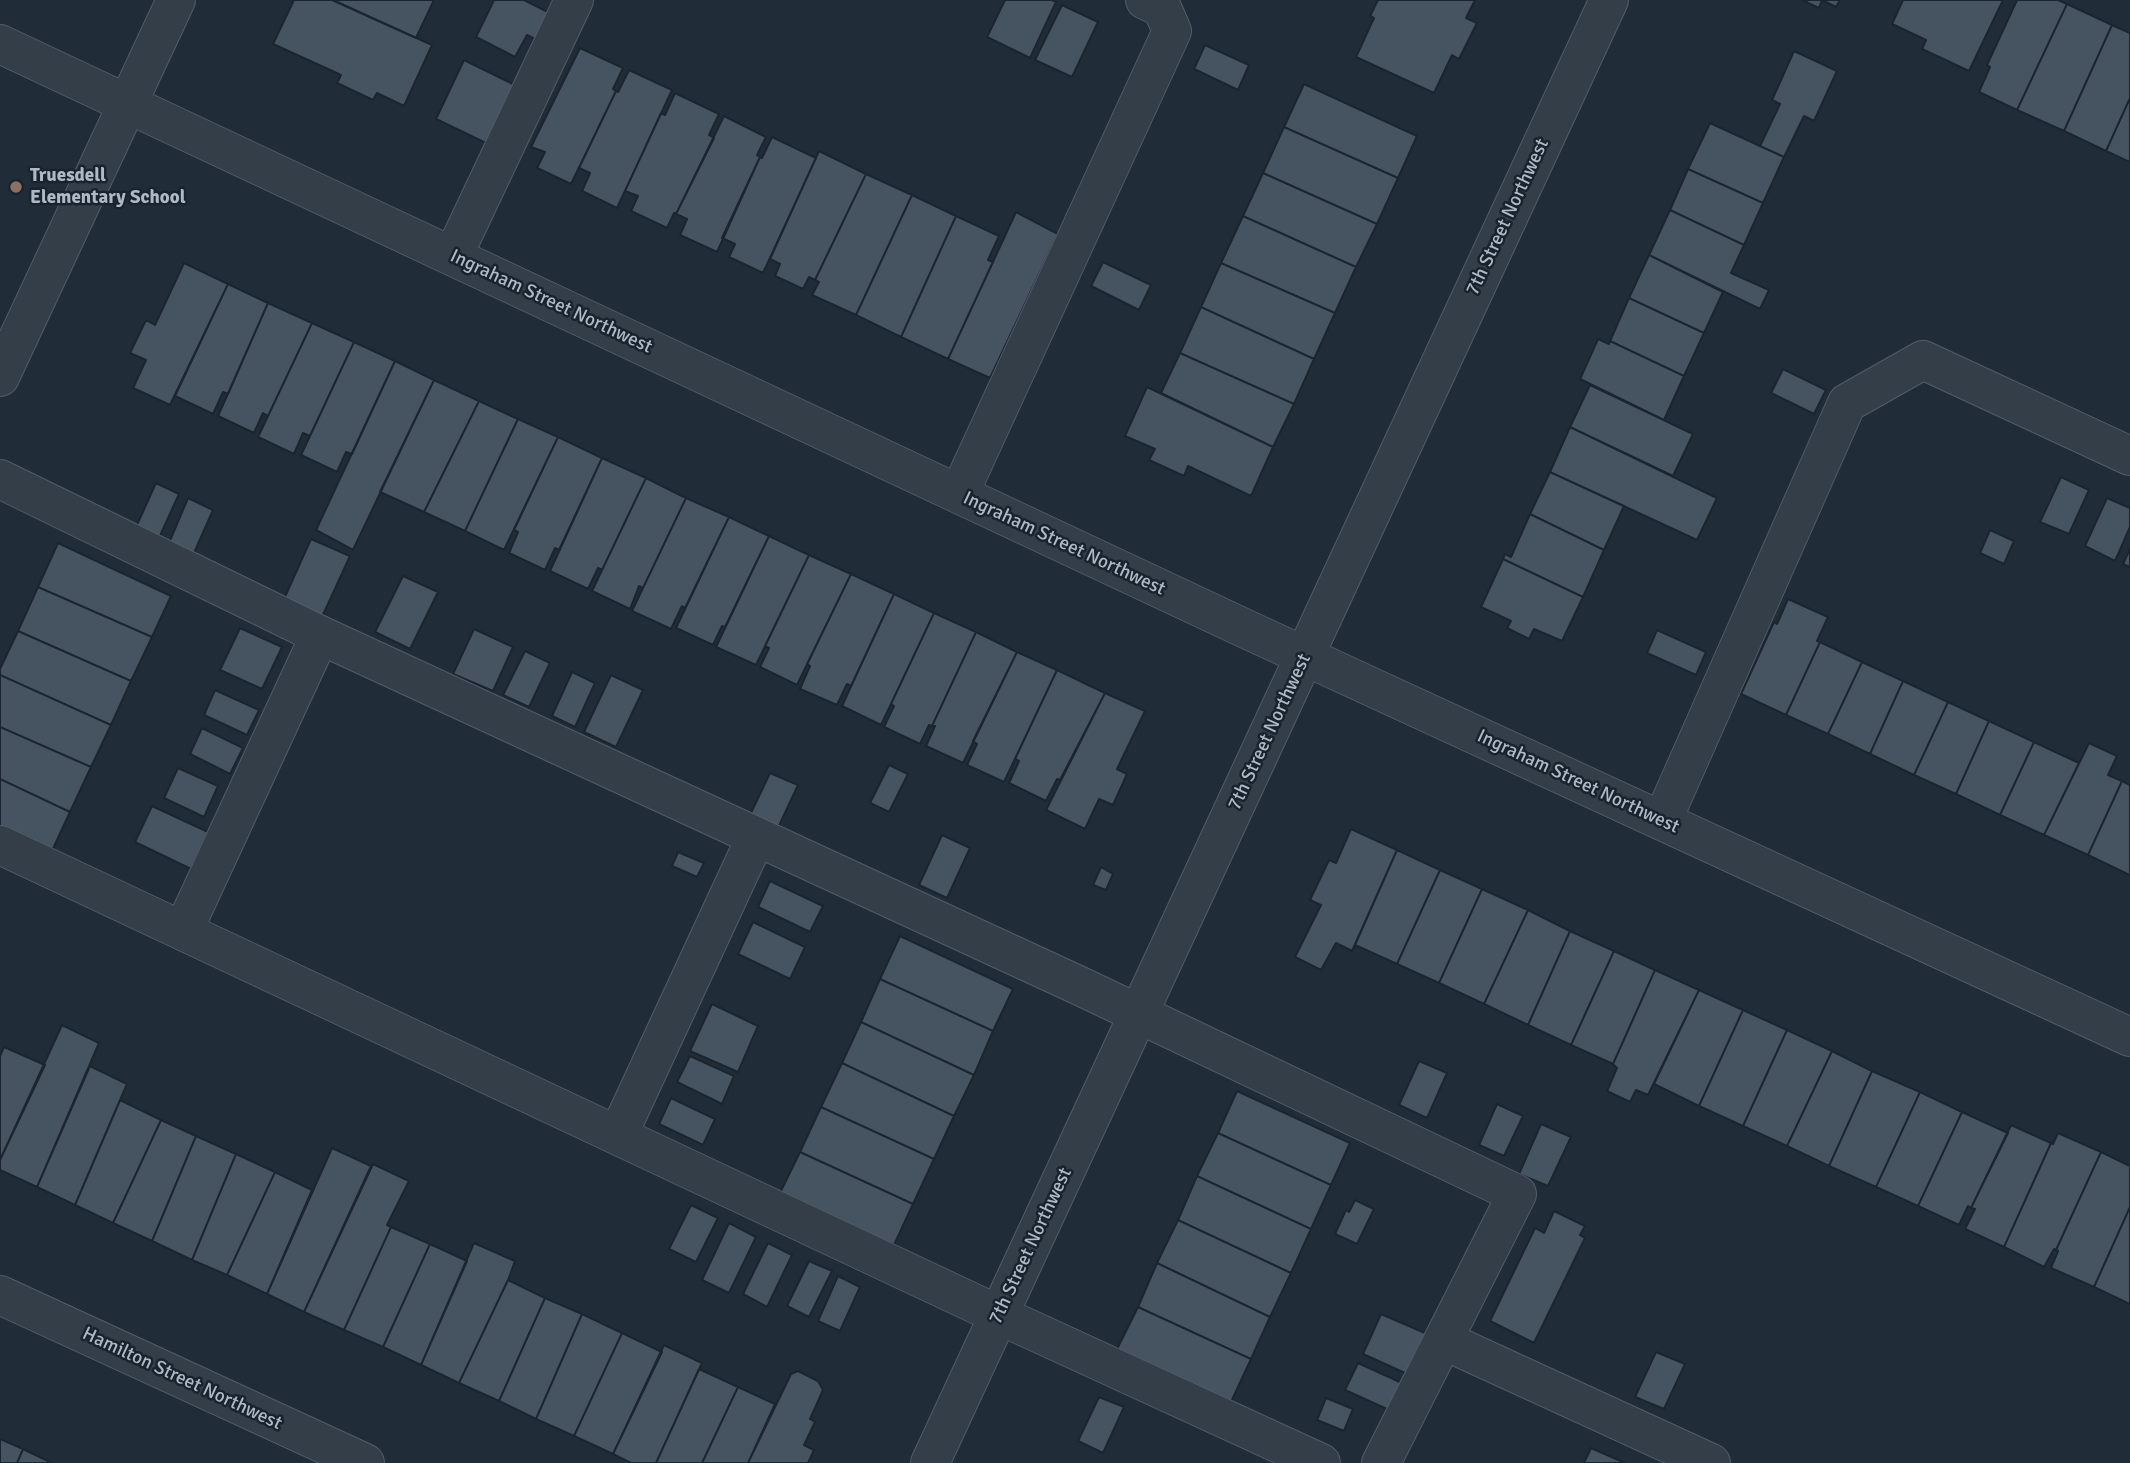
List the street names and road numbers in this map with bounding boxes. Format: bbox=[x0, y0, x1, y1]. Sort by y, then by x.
street label: 7th Street Northwest bbox=[1462, 135, 1554, 299]
street label: Ingraham Street Northwest bbox=[446, 245, 656, 359]
street label: Ingraham Street Northwest bbox=[959, 487, 1169, 601]
street label: 7th Street Northwest bbox=[1224, 650, 1316, 814]
street label: Ingraham Street Northwest bbox=[1473, 725, 1683, 839]
street label: 7th Street Northwest bbox=[985, 1164, 1077, 1328]
street label: Hamilton Street Northwest bbox=[79, 1323, 285, 1435]

